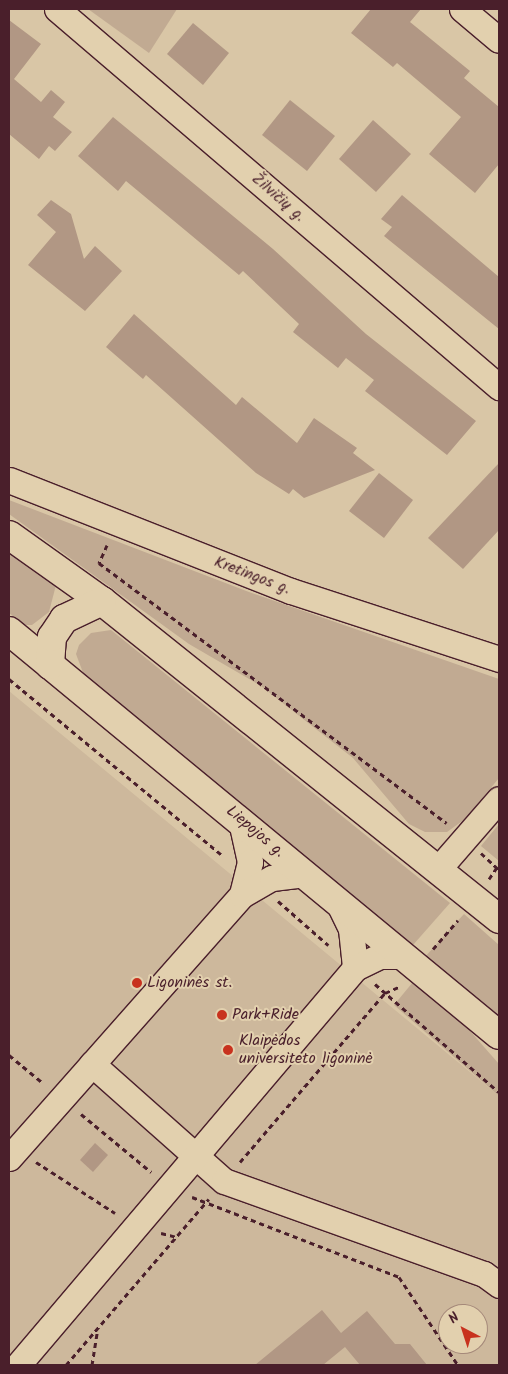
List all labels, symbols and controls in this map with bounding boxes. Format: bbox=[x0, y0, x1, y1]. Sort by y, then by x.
street label: Žilvičių g. bbox=[247, 170, 309, 226]
street label: Kretingos g. bbox=[211, 553, 293, 599]
street label: Liepojos g. bbox=[222, 802, 288, 862]
place label: Ligoninės st. bbox=[147, 973, 232, 993]
marker: Ligoninės st. bbox=[131, 977, 143, 989]
place label: Park+Ride bbox=[232, 1005, 299, 1025]
marker: Park+Ride bbox=[216, 1009, 228, 1021]
place label: Klaipėdos universiteto ligoninė bbox=[239, 1031, 373, 1069]
marker: Klaipėdos universiteto ligoninė bbox=[221, 1043, 235, 1057]
north arrow bbox=[438, 1304, 488, 1354]
text: N bbox=[444, 1307, 464, 1330]

